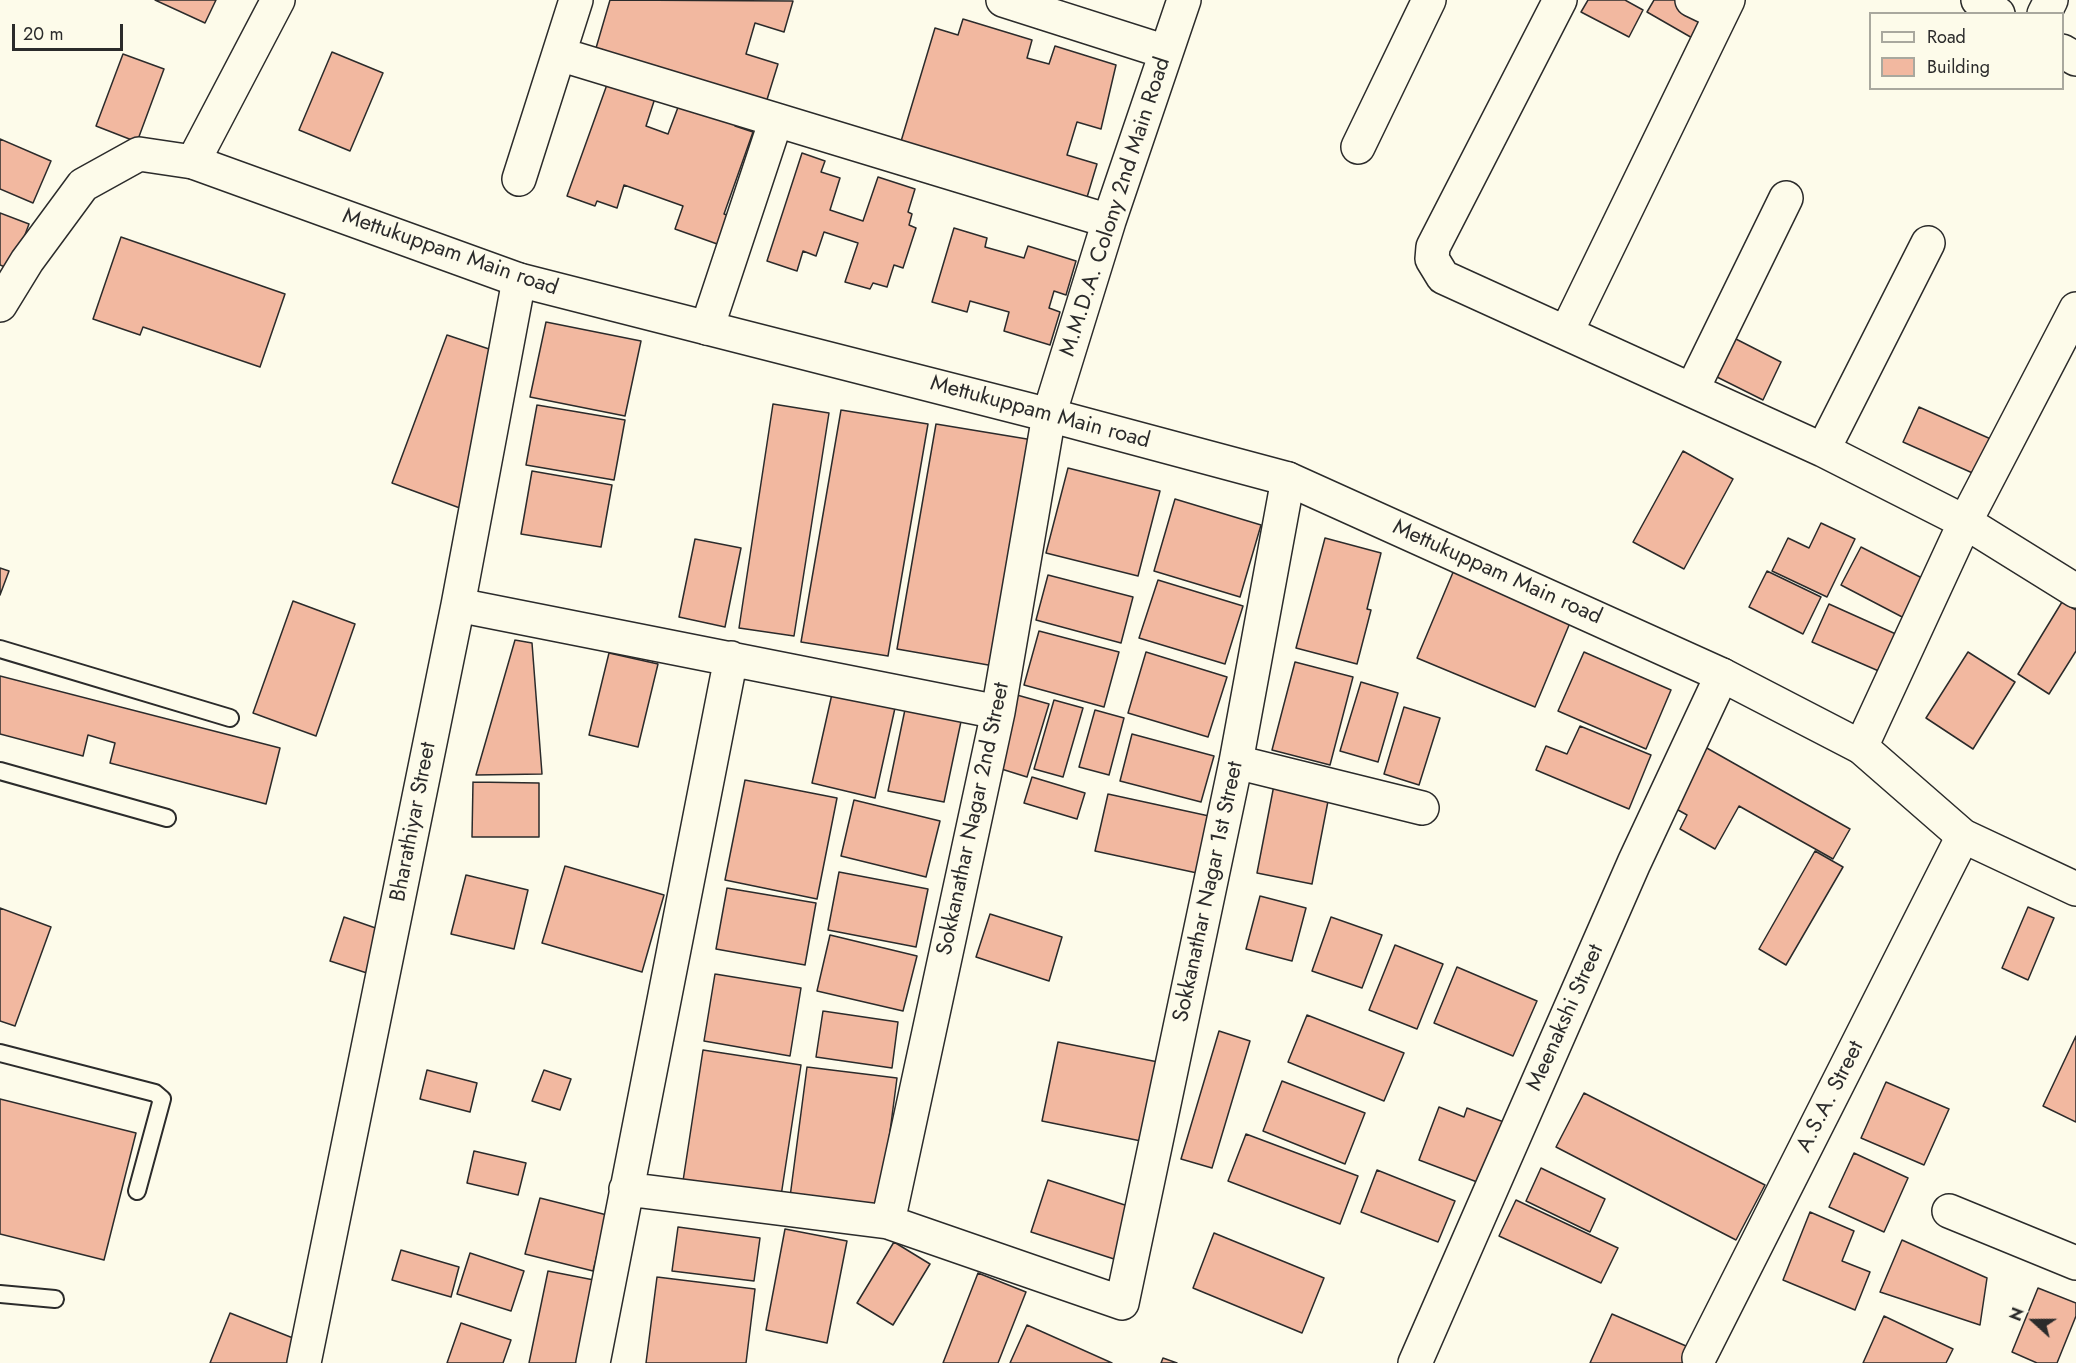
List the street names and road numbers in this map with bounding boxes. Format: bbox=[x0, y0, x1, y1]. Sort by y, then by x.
street label: M.M.D.A. Colony 2nd Main Road bbox=[1055, 54, 1177, 360]
street label: Mettukuppam Main road bbox=[339, 204, 561, 302]
street label: Mettukuppam Main road bbox=[927, 371, 1153, 455]
street label: Mettukuppam Main road bbox=[1388, 515, 1606, 631]
street label: Sokkanathar Nagar 2nd Street bbox=[932, 680, 1016, 958]
street label: Bharathiyar Street bbox=[386, 740, 442, 904]
street label: Sokkanathar Nagar 1st Street bbox=[1168, 759, 1250, 1025]
street label: Meenakshi Street bbox=[1522, 941, 1610, 1095]
street label: A.S.A. Street bbox=[1792, 1037, 1870, 1157]

